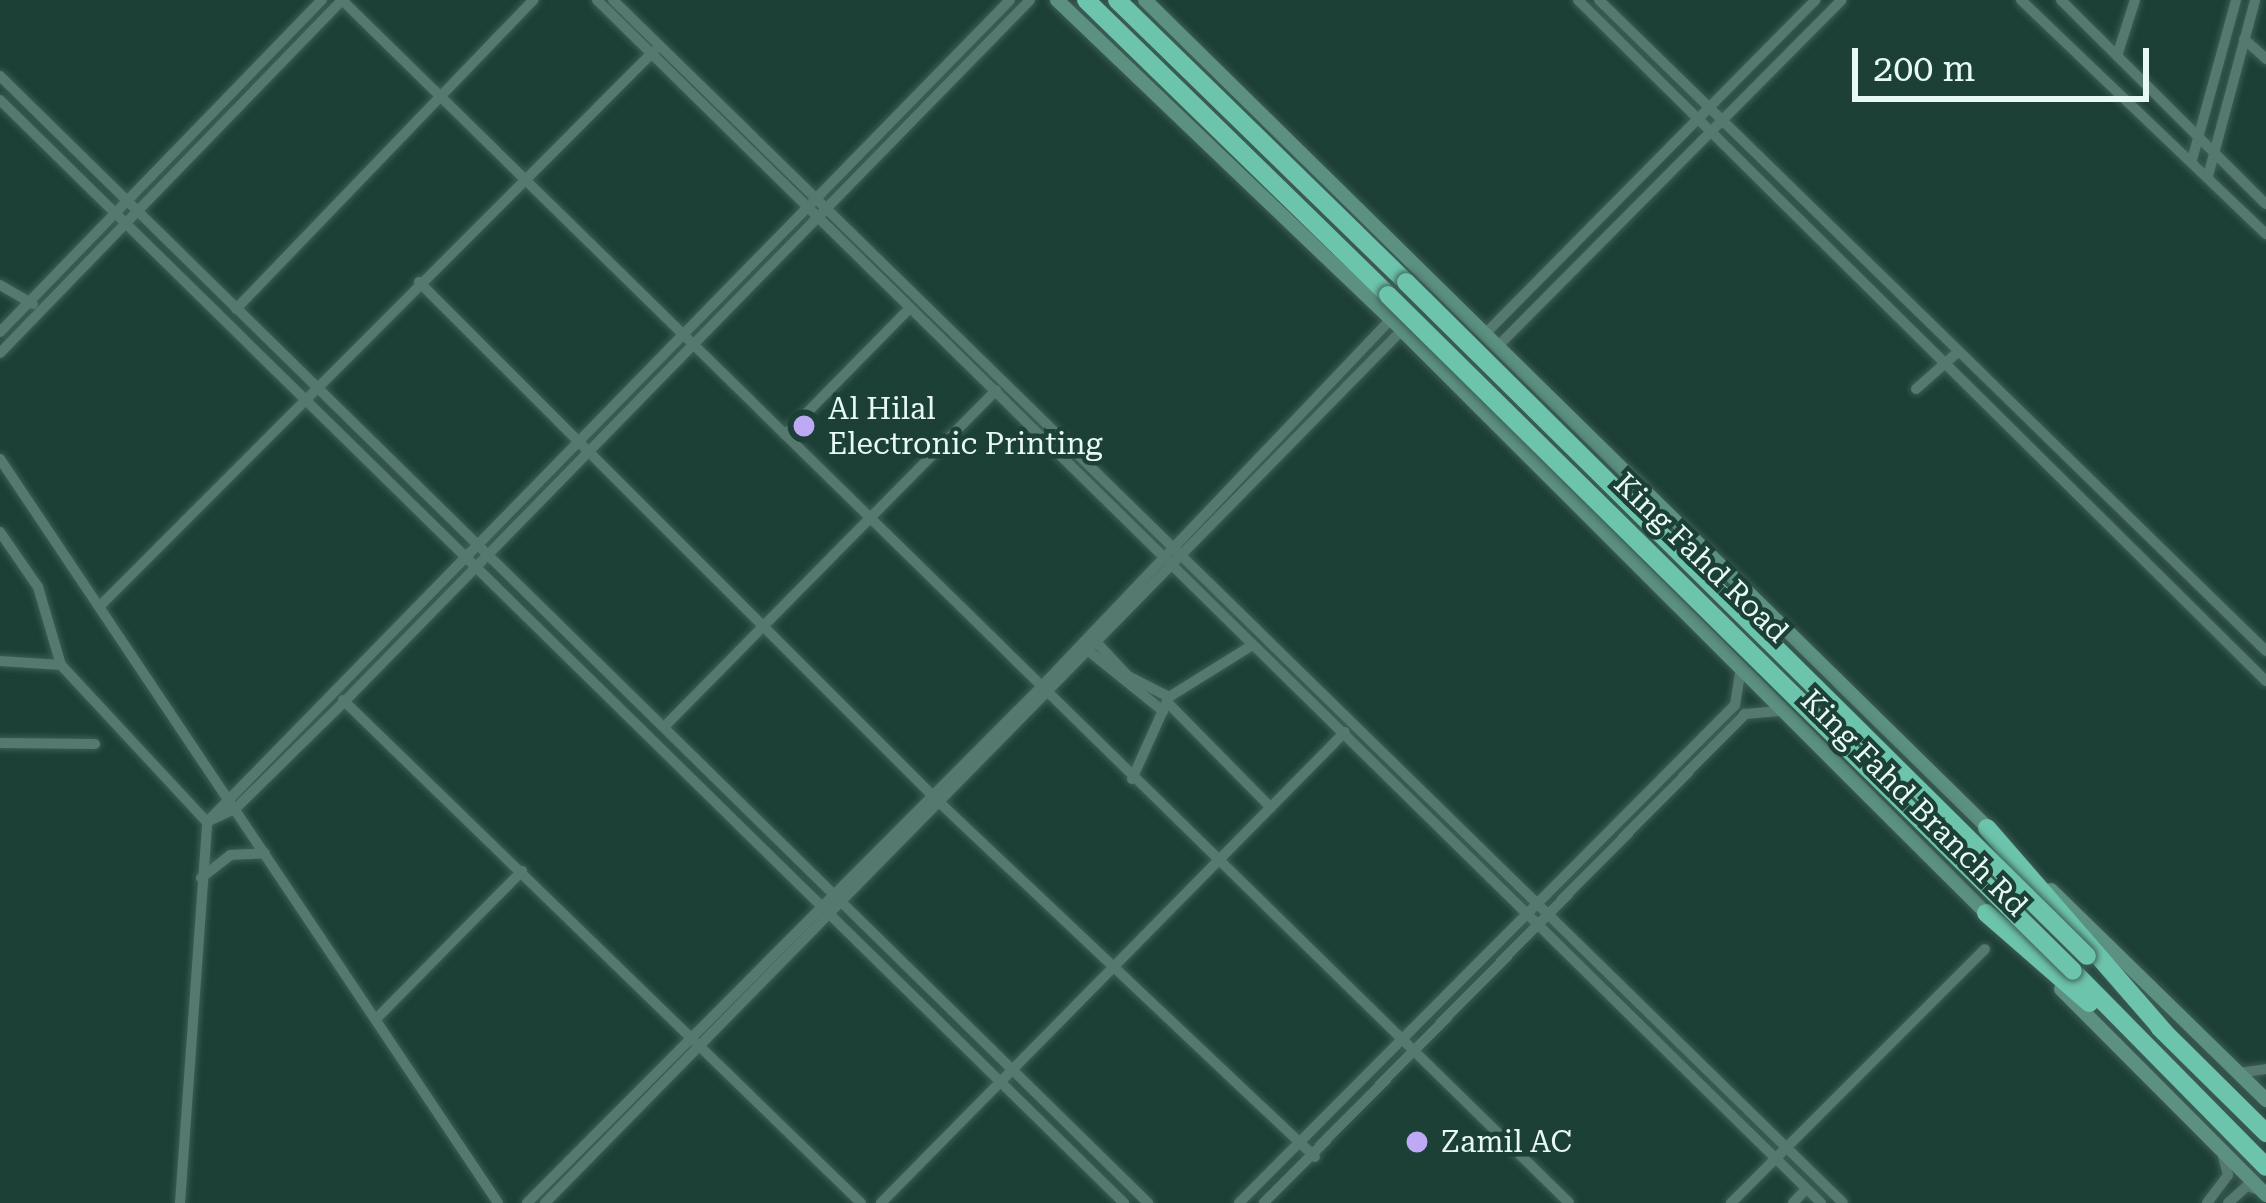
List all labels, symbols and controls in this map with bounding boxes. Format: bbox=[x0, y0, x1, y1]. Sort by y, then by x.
scale bar bbox=[1858, 24, 2155, 98]
text: 200 m bbox=[1873, 48, 1975, 90]
place label: Al Hilal Electronic Printing bbox=[828, 391, 1103, 462]
marker: Al Hilal Electronic Printing bbox=[791, 413, 817, 439]
street label: King Fahd Road bbox=[1606, 466, 1796, 650]
street label: King Fahd Branch Rd bbox=[1793, 682, 2035, 924]
place label: Zamil AC bbox=[1441, 1124, 1572, 1160]
marker: Zamil AC bbox=[1404, 1129, 1430, 1155]

